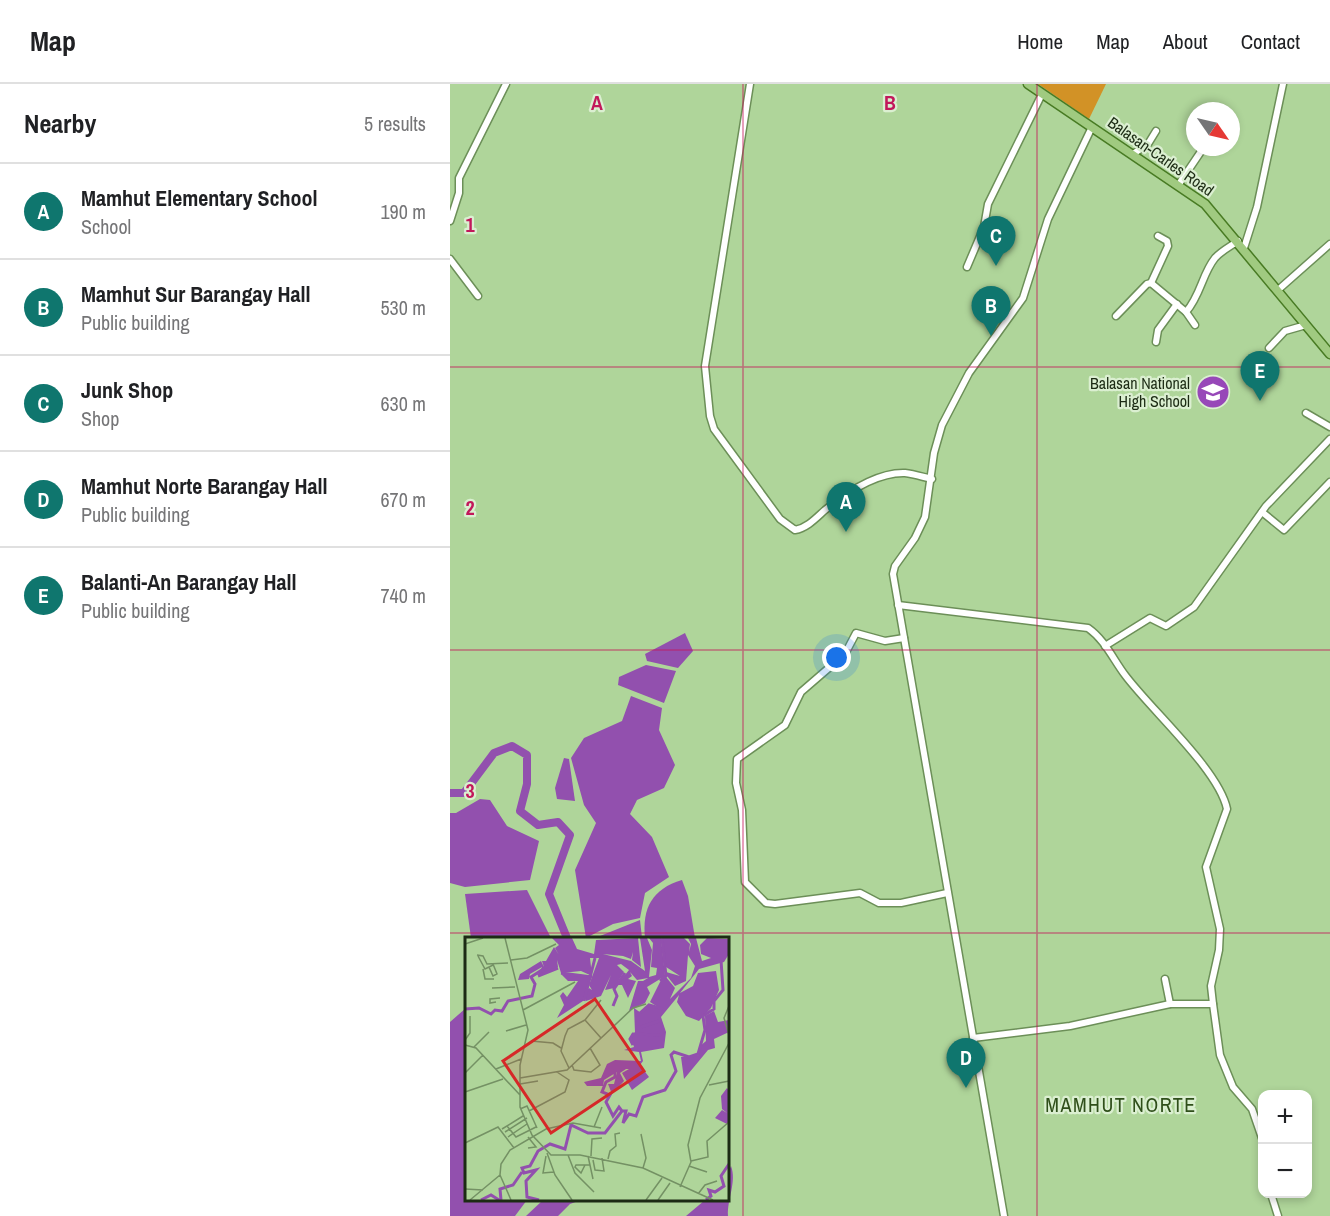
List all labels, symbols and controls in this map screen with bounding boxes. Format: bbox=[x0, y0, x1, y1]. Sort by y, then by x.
text: Map bbox=[30, 22, 76, 60]
text: Home bbox=[1017, 27, 1063, 56]
text: Map bbox=[1096, 27, 1130, 56]
text: About bbox=[1163, 27, 1208, 56]
text: Contact bbox=[1241, 27, 1300, 56]
text: A bbox=[591, 89, 603, 116]
text: B bbox=[884, 89, 896, 116]
north arrow bbox=[1186, 102, 1240, 156]
text: Nearby bbox=[24, 106, 96, 141]
text: 5 results bbox=[364, 110, 426, 137]
street label: Balasan-Carles Road bbox=[1104, 111, 1218, 201]
text: Mamhut Elementary School bbox=[81, 183, 318, 213]
text: A bbox=[38, 198, 49, 225]
text: 190 m bbox=[380, 198, 426, 225]
text: 1 bbox=[465, 211, 475, 238]
text: School bbox=[81, 213, 131, 240]
pin: C bbox=[976, 216, 1016, 266]
text: Mamhut Sur Barangay Hall bbox=[81, 279, 311, 309]
pin: B bbox=[972, 286, 1010, 336]
text: B bbox=[38, 294, 49, 321]
text: 530 m bbox=[380, 294, 426, 321]
text: Public building bbox=[81, 309, 190, 336]
pin: E bbox=[1240, 352, 1280, 401]
place label: Balasan National High School bbox=[1090, 372, 1190, 412]
school or university icon: Balasan National High School bbox=[1195, 374, 1231, 410]
text: Junk Shop bbox=[81, 375, 173, 405]
text: C bbox=[38, 390, 49, 417]
text: 630 m bbox=[380, 390, 426, 417]
text: Shop bbox=[81, 405, 119, 432]
text: Mamhut Norte Barangay Hall bbox=[81, 471, 328, 501]
pin: A bbox=[826, 482, 866, 532]
text: D bbox=[38, 486, 49, 513]
text: 670 m bbox=[380, 486, 426, 513]
text: 2 bbox=[465, 494, 475, 521]
text: Public building bbox=[81, 501, 190, 528]
text: Balanti-An Barangay Hall bbox=[81, 567, 297, 597]
text: E bbox=[38, 582, 49, 609]
text: 740 m bbox=[380, 582, 426, 609]
text: Public building bbox=[81, 597, 190, 624]
your location bbox=[822, 643, 851, 672]
text: 3 bbox=[465, 777, 475, 804]
inset map bbox=[465, 937, 729, 1201]
pin: D bbox=[946, 1038, 986, 1088]
map controls bbox=[1258, 1090, 1312, 1198]
button: + bbox=[1258, 1090, 1312, 1144]
district label: MAMHUT NORTE bbox=[1045, 1091, 1197, 1118]
button: − bbox=[1258, 1144, 1312, 1198]

